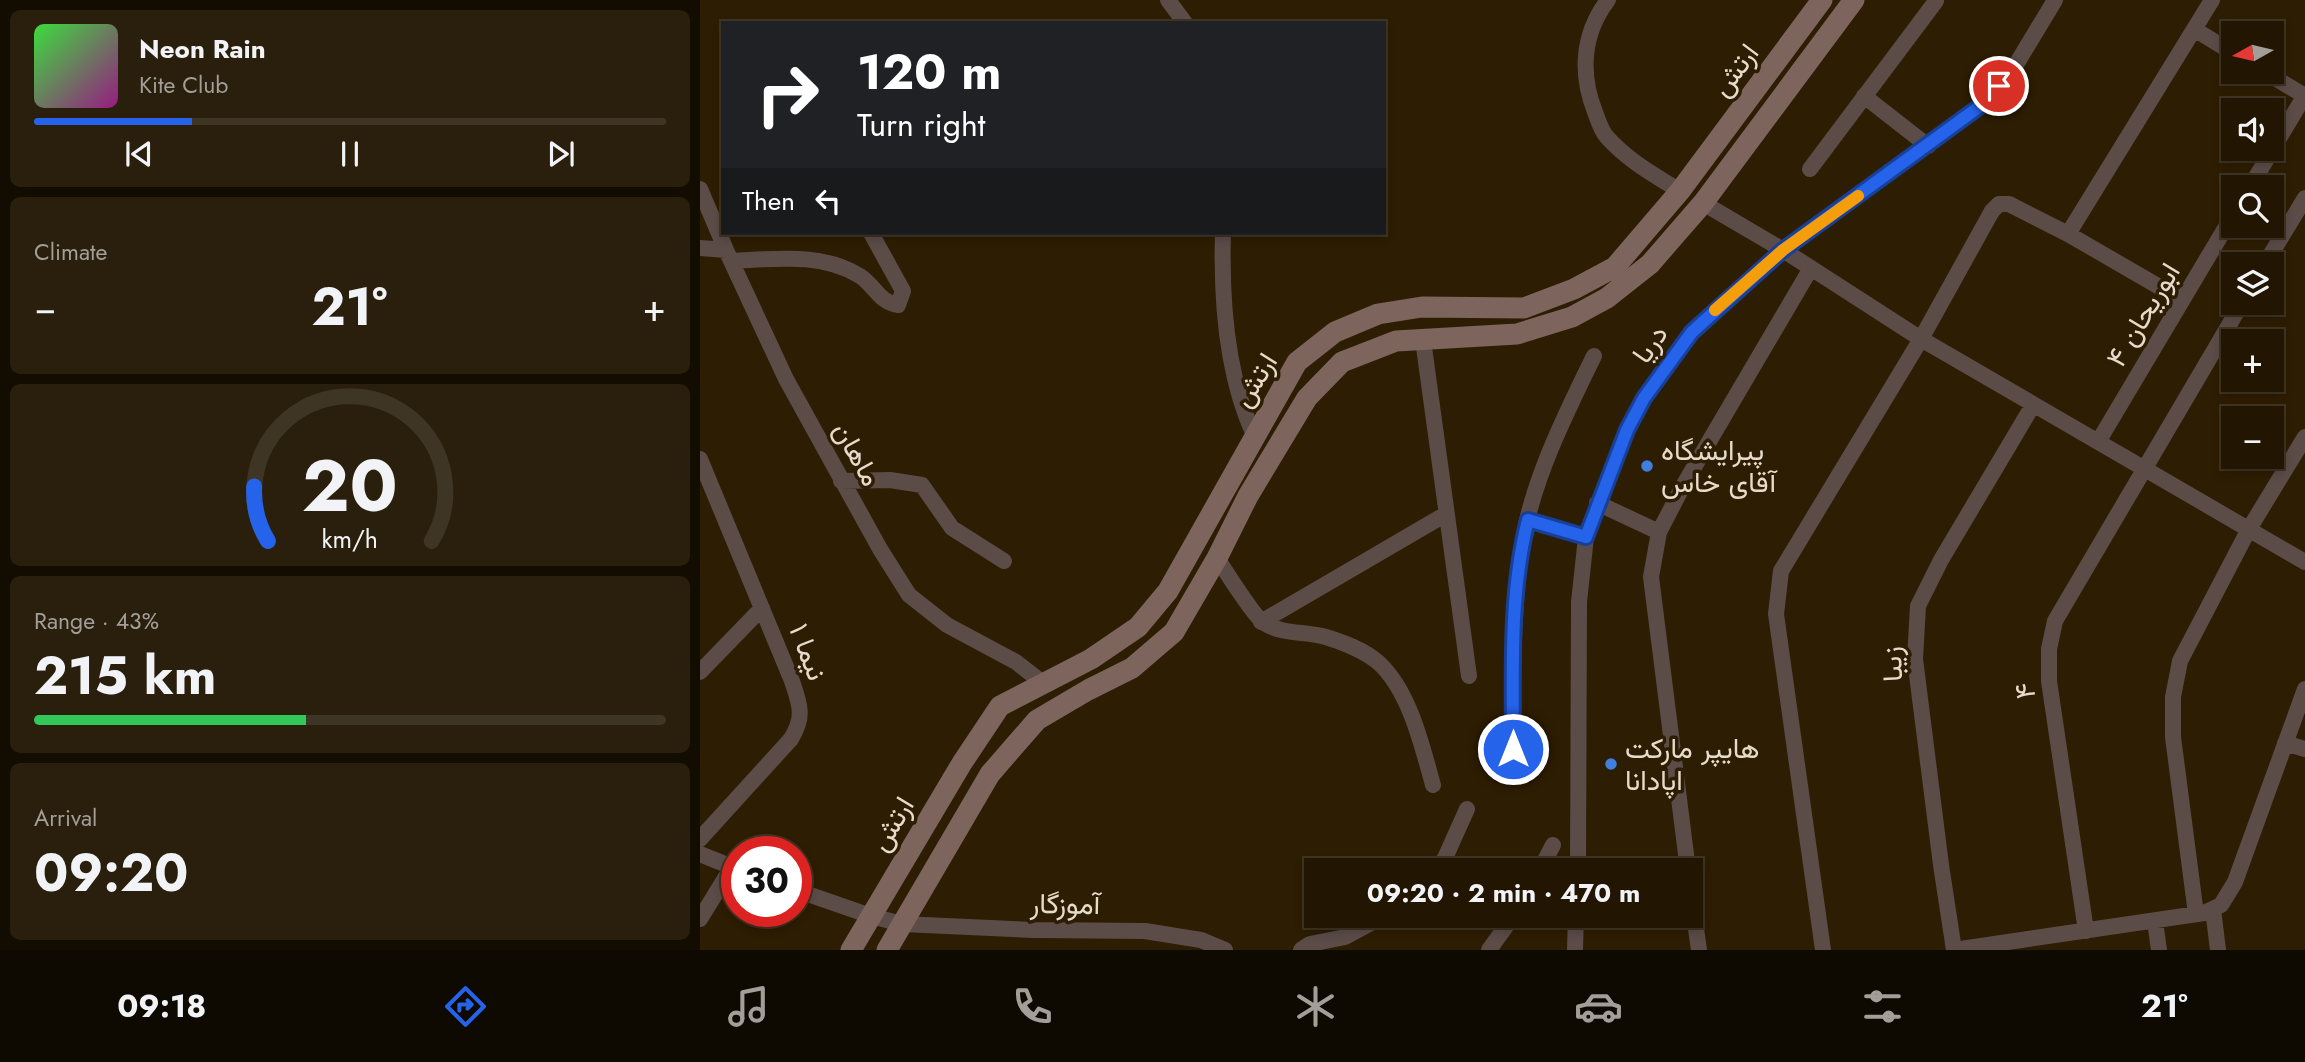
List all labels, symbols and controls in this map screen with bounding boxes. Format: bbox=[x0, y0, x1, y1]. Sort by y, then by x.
north arrow bbox=[2221, 21, 2284, 84]
map controls bbox=[2221, 21, 2284, 469]
text: Neon Rain bbox=[139, 30, 266, 68]
street label: ارتش bbox=[1701, 35, 1769, 105]
text: 120 m bbox=[857, 37, 1001, 107]
icon: right bbox=[742, 49, 833, 140]
pin bbox=[1969, 56, 2029, 116]
icon: arrive bbox=[1980, 67, 2018, 105]
text: Kite Club bbox=[139, 68, 228, 102]
button: sound bbox=[2221, 98, 2284, 161]
text: Turn right bbox=[857, 102, 986, 148]
icon: previous bbox=[120, 135, 158, 173]
icon: pause bbox=[331, 135, 369, 173]
icon: next bbox=[542, 135, 580, 173]
button: search bbox=[2221, 175, 2284, 238]
text: Then bbox=[742, 182, 795, 220]
icon: left bbox=[809, 182, 847, 220]
text: Climate bbox=[34, 235, 107, 269]
button: layers bbox=[2221, 252, 2284, 315]
street label: ابوریحان ۴ bbox=[2096, 255, 2190, 375]
text: 21° bbox=[312, 269, 388, 345]
text: − bbox=[34, 280, 56, 335]
text: + bbox=[643, 280, 666, 335]
street label: دریا bbox=[1622, 316, 1678, 372]
button: + bbox=[2221, 329, 2284, 392]
street label: ارتش bbox=[1222, 345, 1288, 415]
button: − bbox=[2221, 406, 2284, 469]
street label: ماهان bbox=[823, 414, 891, 494]
place label: پیرایشگاه آقای خاس bbox=[1661, 430, 1778, 503]
text: 20 bbox=[302, 433, 398, 538]
marker: پیرایشگاه آقای خاس bbox=[1639, 458, 1655, 474]
text: km/h bbox=[322, 521, 378, 557]
text: Range · 43% bbox=[34, 604, 159, 638]
street label: نیما ۱ bbox=[778, 618, 838, 686]
text: 215 km bbox=[34, 638, 216, 714]
street label: زیبا bbox=[1871, 645, 1913, 683]
street label: ۴ bbox=[2004, 681, 2046, 701]
position arrow bbox=[1476, 712, 1550, 786]
place label: هایپر مارکت اپادانا bbox=[1625, 728, 1759, 801]
marker: هایپر مارکت اپادانا bbox=[1603, 756, 1619, 772]
street label: ارتش bbox=[860, 789, 924, 859]
text: Arrival bbox=[34, 801, 97, 835]
text: 09:20 bbox=[34, 835, 189, 911]
speed limit sign: 30 bbox=[721, 836, 812, 927]
text: 09:20 · 2 min · 470 m bbox=[1367, 874, 1640, 912]
street label: آموزگار bbox=[1029, 883, 1103, 925]
icon: directions bbox=[441, 982, 490, 1031]
icon: music bbox=[724, 982, 773, 1031]
icon: phone bbox=[1008, 982, 1057, 1031]
icon: climate bbox=[1291, 982, 1340, 1031]
icon: car bbox=[1574, 982, 1623, 1031]
icon: filters bbox=[1858, 982, 1907, 1031]
text: 09:18 bbox=[117, 983, 206, 1029]
text: 21° bbox=[2141, 983, 2188, 1029]

